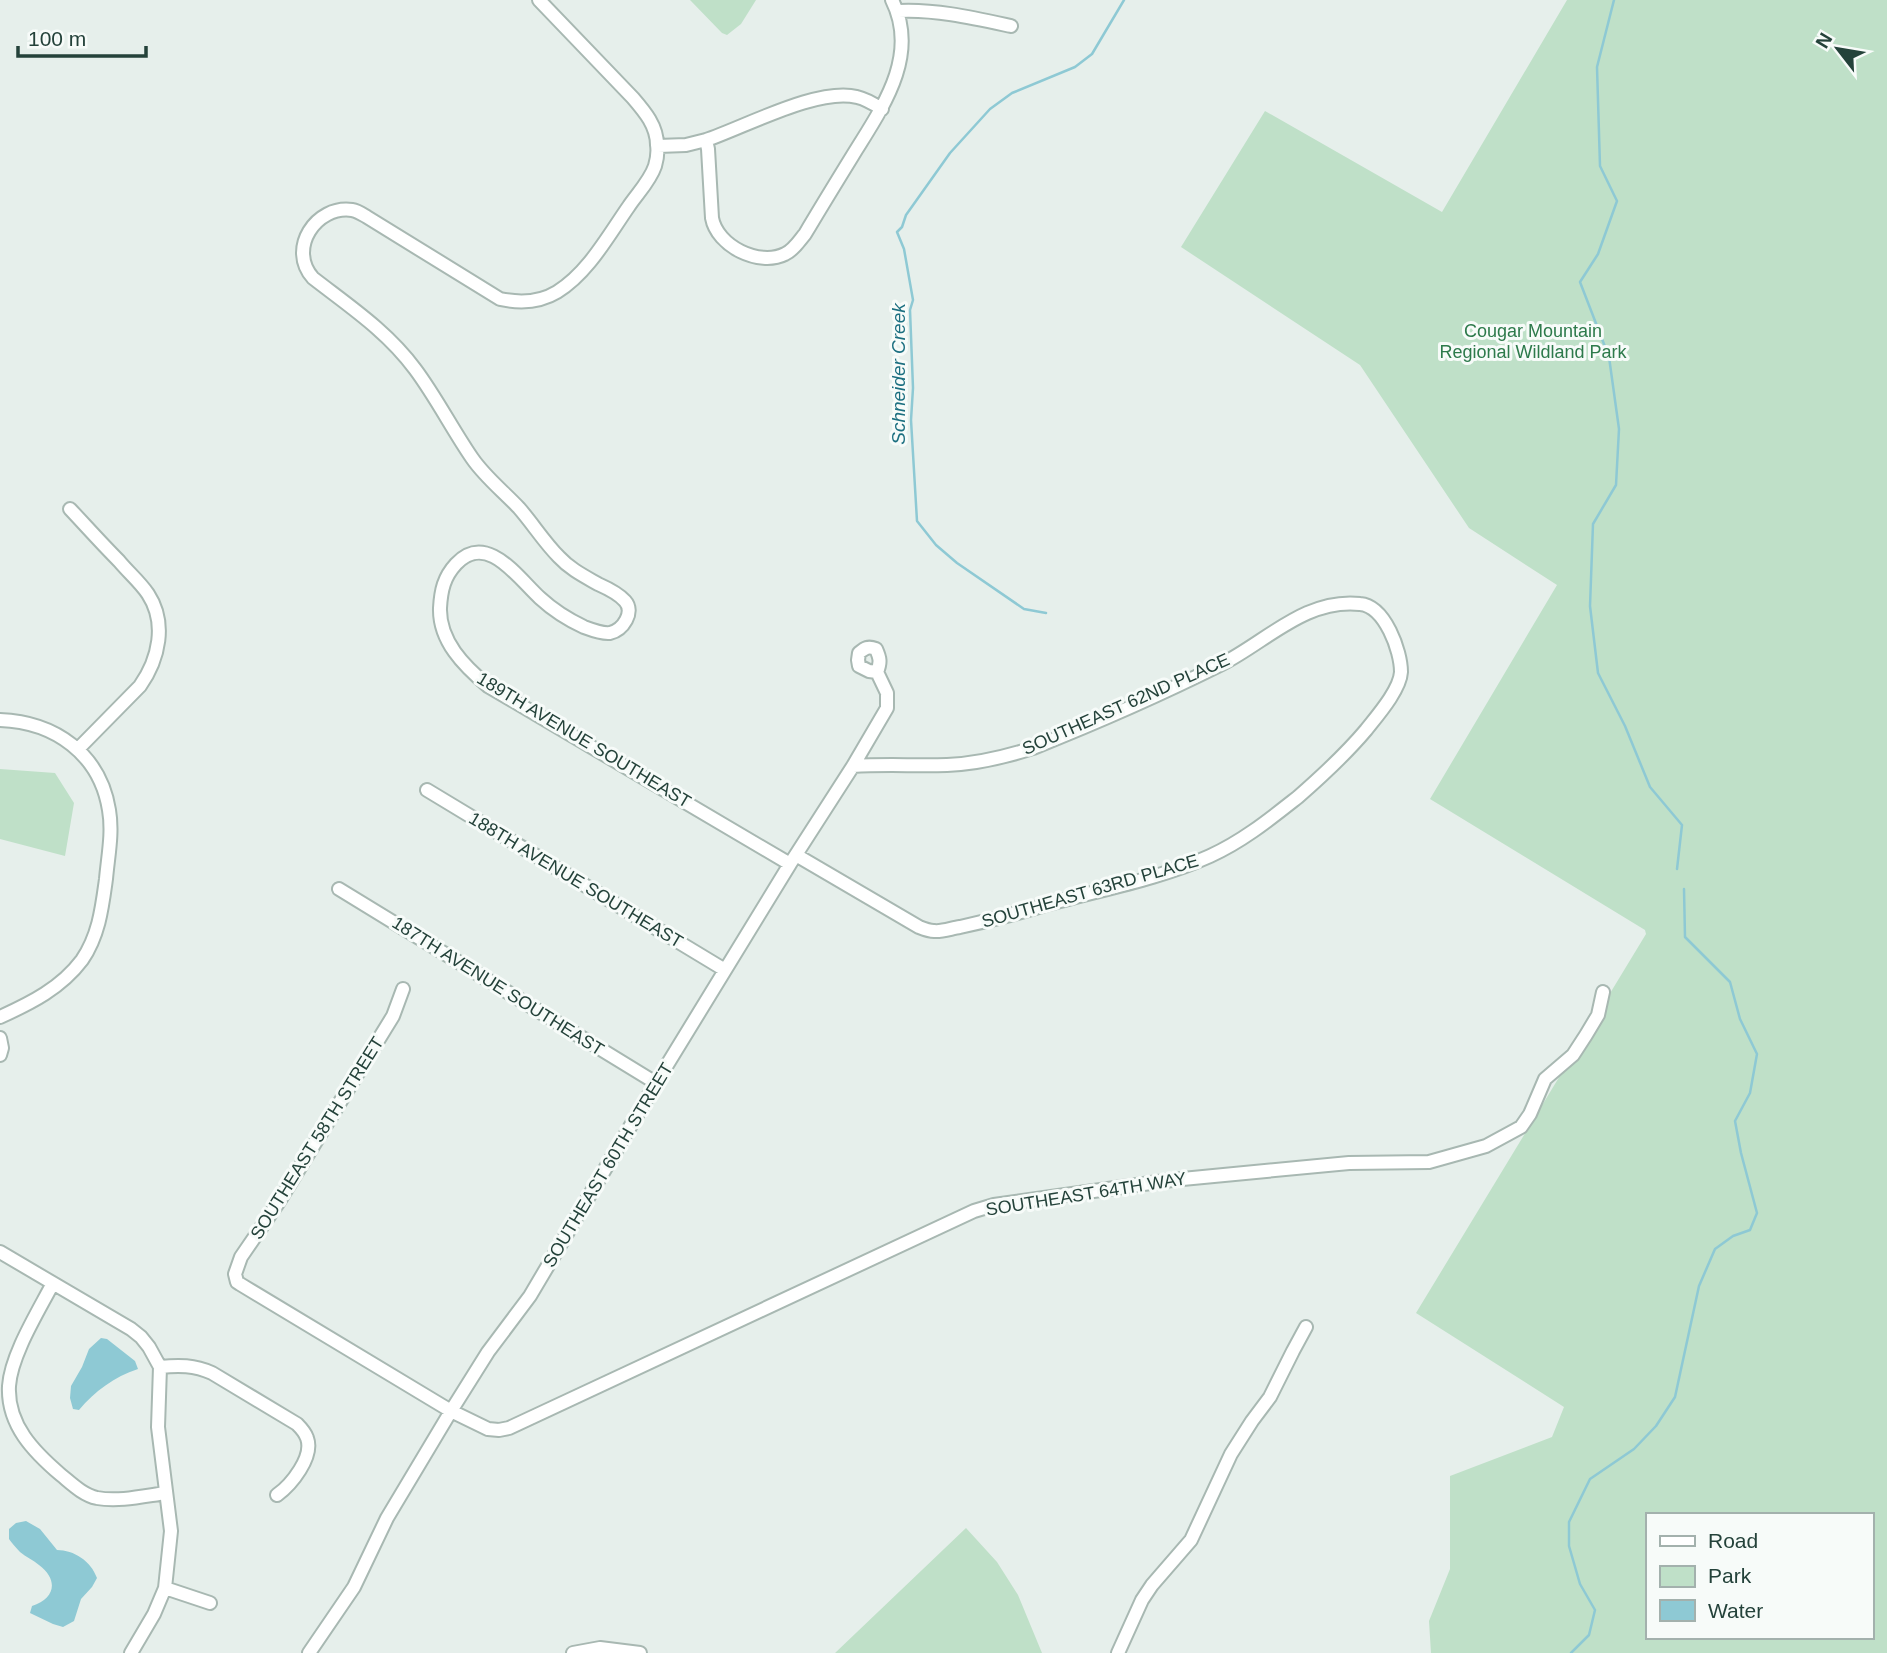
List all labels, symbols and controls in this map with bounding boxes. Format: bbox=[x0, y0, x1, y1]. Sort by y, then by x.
scale bar bbox=[18, 14, 145, 58]
north arrow bbox=[1803, 14, 1873, 84]
text: 100 m bbox=[28, 27, 86, 50]
text: N bbox=[1811, 29, 1836, 52]
water label: Schneider Creek bbox=[888, 302, 909, 445]
park label: Cougar Mountain Regional Wildland Park bbox=[1439, 321, 1628, 362]
street label: SOUTHEAST 62ND PLACE bbox=[1019, 649, 1233, 759]
street label: 189TH AVENUE SOUTHEAST bbox=[474, 668, 694, 812]
street label: 188TH AVENUE SOUTHEAST bbox=[466, 808, 686, 952]
street label: SOUTHEAST 63RD PLACE bbox=[979, 850, 1201, 932]
street label: 187TH AVENUE SOUTHEAST bbox=[389, 912, 607, 1060]
street label: SOUTHEAST 58TH STREET bbox=[246, 1033, 388, 1243]
street label: SOUTHEAST 60TH STREET bbox=[539, 1059, 677, 1271]
street label: SOUTHEAST 64TH WAY bbox=[984, 1168, 1188, 1220]
legend bbox=[1646, 1513, 1873, 1639]
text: Road bbox=[1708, 1529, 1758, 1552]
text: Park bbox=[1708, 1564, 1752, 1587]
text: Water bbox=[1708, 1599, 1763, 1622]

